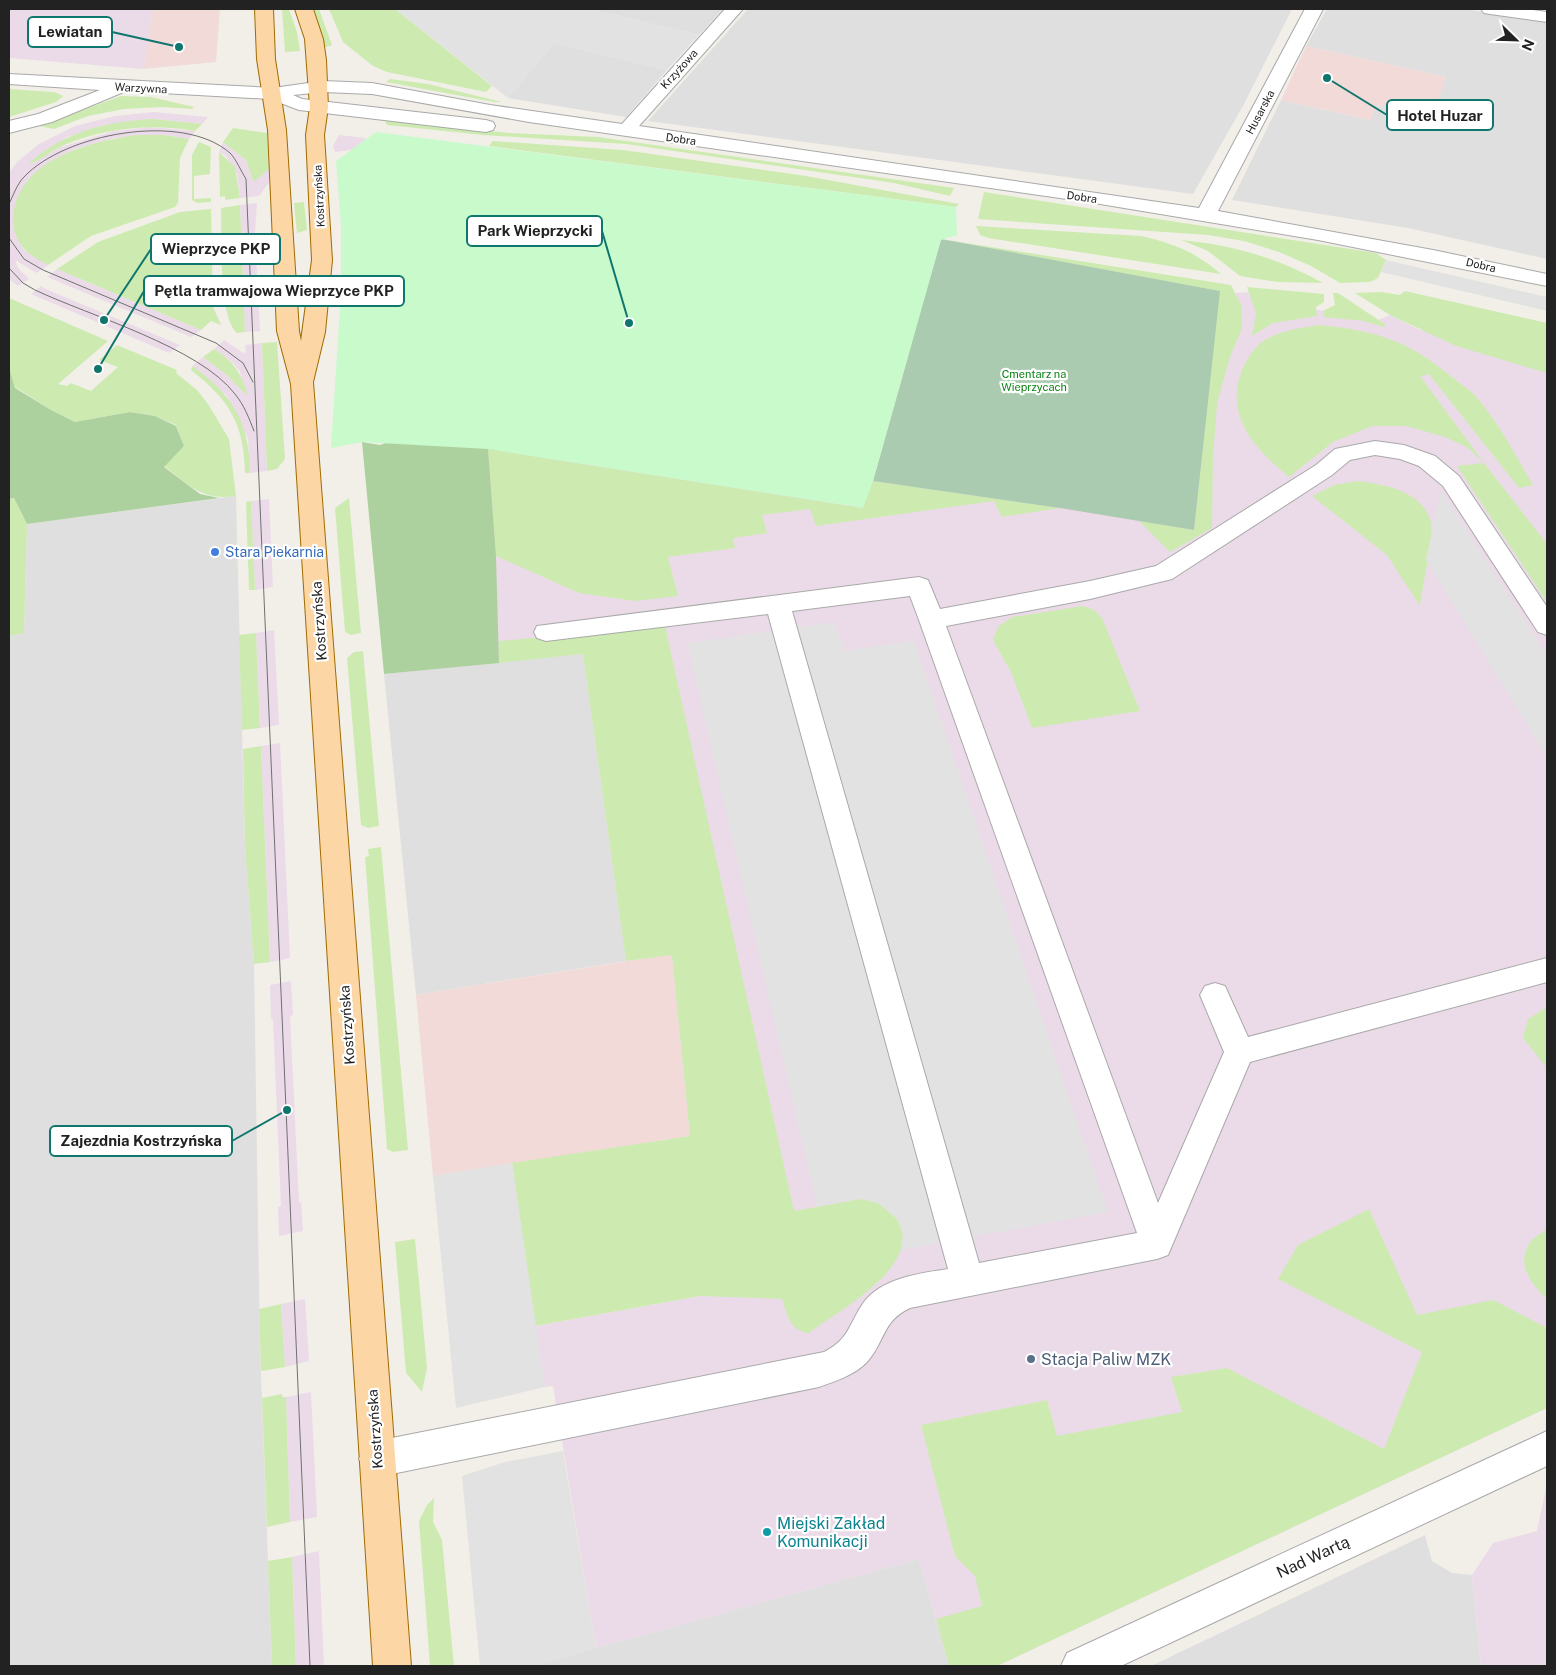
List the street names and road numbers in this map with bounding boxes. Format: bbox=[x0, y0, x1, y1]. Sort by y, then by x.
street label: Krzyżowa bbox=[658, 47, 700, 91]
street label: Warzywna bbox=[114, 81, 168, 95]
street label: Husarska bbox=[1243, 88, 1277, 136]
street label: Dobra bbox=[665, 131, 697, 147]
street label: Kostrzyńska bbox=[311, 164, 327, 228]
street label: Dobra bbox=[1066, 189, 1098, 205]
street label: Dobra bbox=[1465, 256, 1497, 274]
street label: Kostrzyńska bbox=[308, 581, 330, 661]
street label: Kostrzyńska bbox=[336, 985, 358, 1065]
street label: Kostrzyńska bbox=[364, 1389, 386, 1469]
street label: Nad Wartą bbox=[1273, 1532, 1353, 1582]

